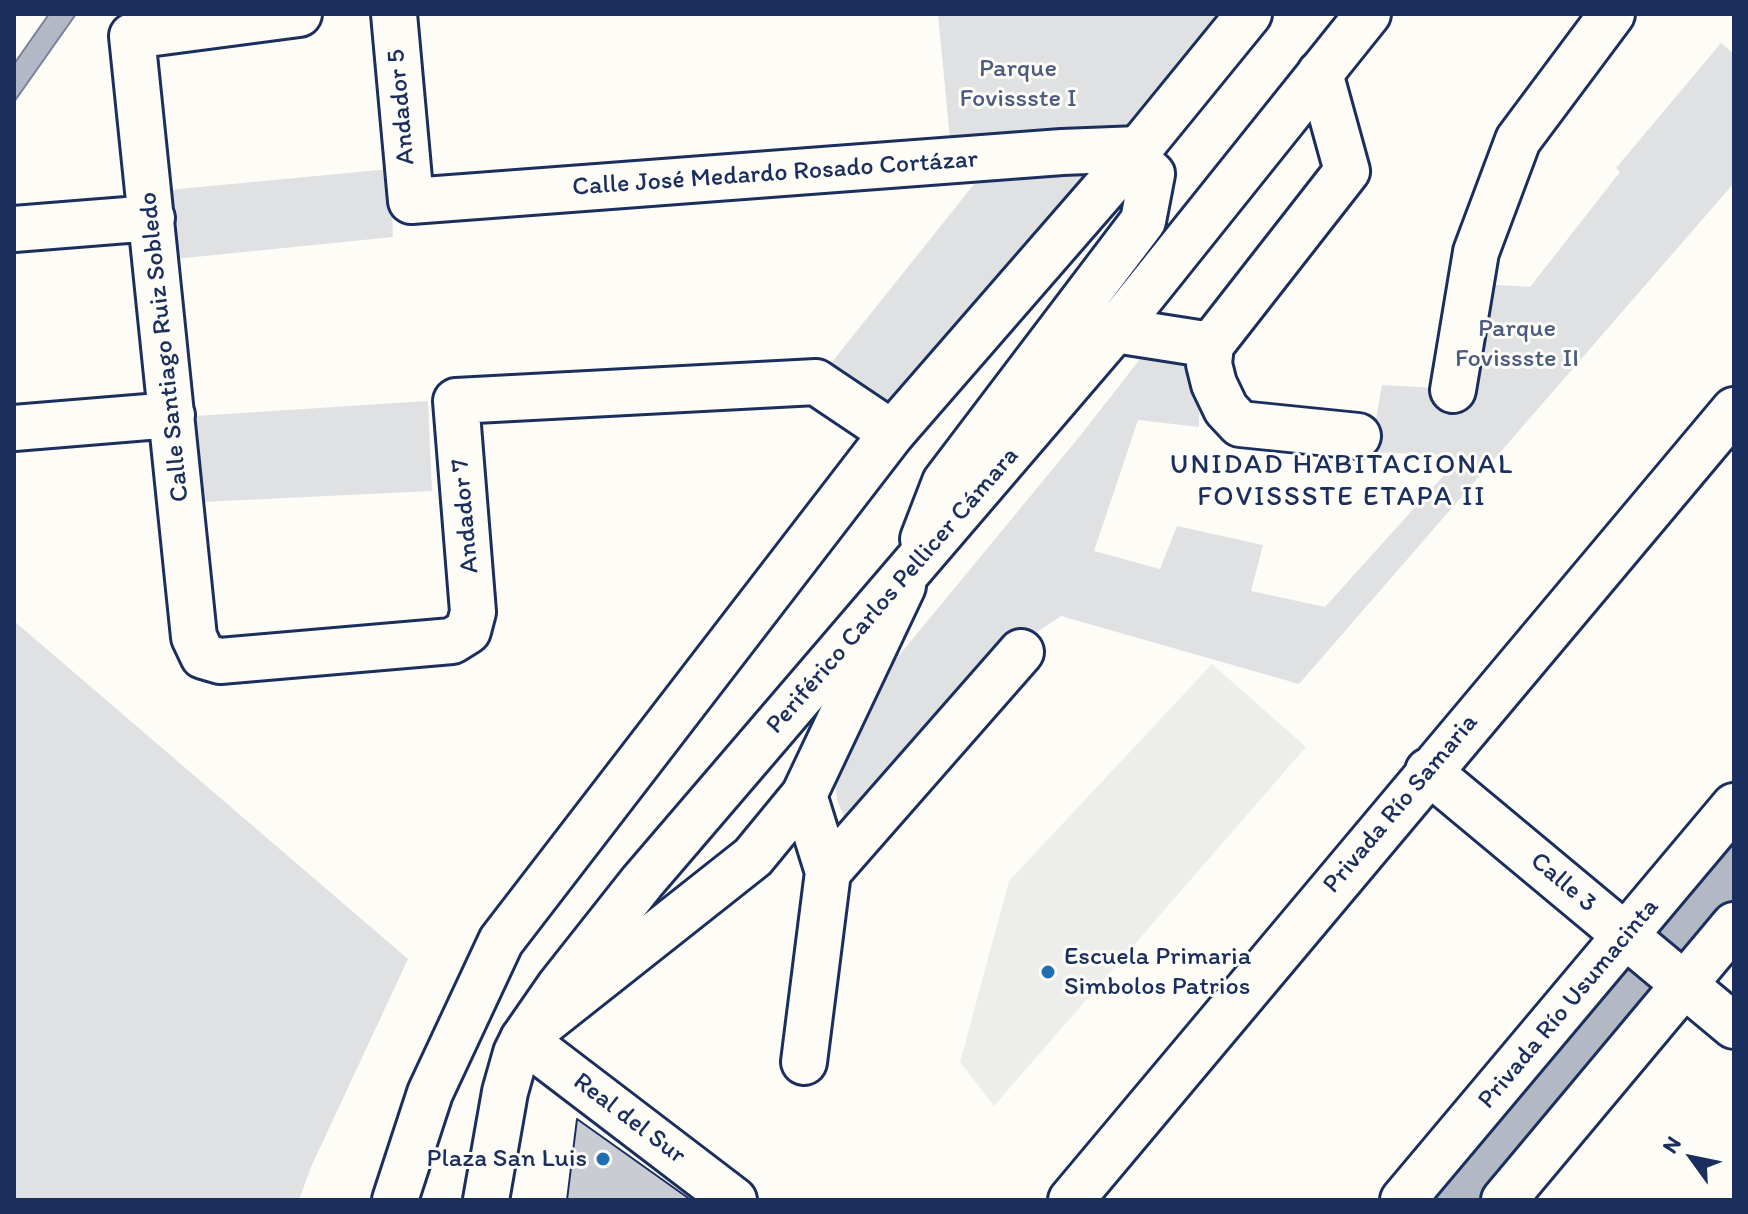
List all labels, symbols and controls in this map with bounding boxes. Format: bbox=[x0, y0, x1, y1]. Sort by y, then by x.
street label: Andador 5 bbox=[381, 48, 423, 166]
park label: Parque Fovissste I bbox=[959, 53, 1077, 114]
street label: Calle José Medardo Rosado Cortázar bbox=[571, 144, 979, 204]
street label: Calle Santiago Ruiz Sobledo bbox=[133, 190, 197, 504]
park label: Parque Fovissste II bbox=[1455, 313, 1579, 374]
street label: Periférico Carlos Pellicer Cámara bbox=[760, 441, 1026, 741]
district label: UNIDAD HABITACIONAL FOVISSSTE ETAPA II bbox=[1173, 449, 1511, 515]
street label: Andador 7 bbox=[445, 457, 487, 575]
street label: Privada Río Samaria bbox=[1317, 708, 1485, 900]
street label: Calle 3 bbox=[1523, 846, 1603, 920]
street label: Privada Río Usumacinta bbox=[1472, 892, 1666, 1116]
place label: Escuela Primaria Simbolos Patrios bbox=[1064, 941, 1251, 1002]
marker: Escuela Primaria Simbolos Patrios bbox=[1039, 963, 1057, 981]
street label: Real del Sur bbox=[566, 1066, 692, 1172]
north arrow bbox=[1652, 1118, 1732, 1198]
text: N bbox=[1656, 1131, 1687, 1158]
place label: Plaza San Luis bbox=[427, 1143, 587, 1175]
marker: Plaza San Luis bbox=[594, 1150, 612, 1168]

